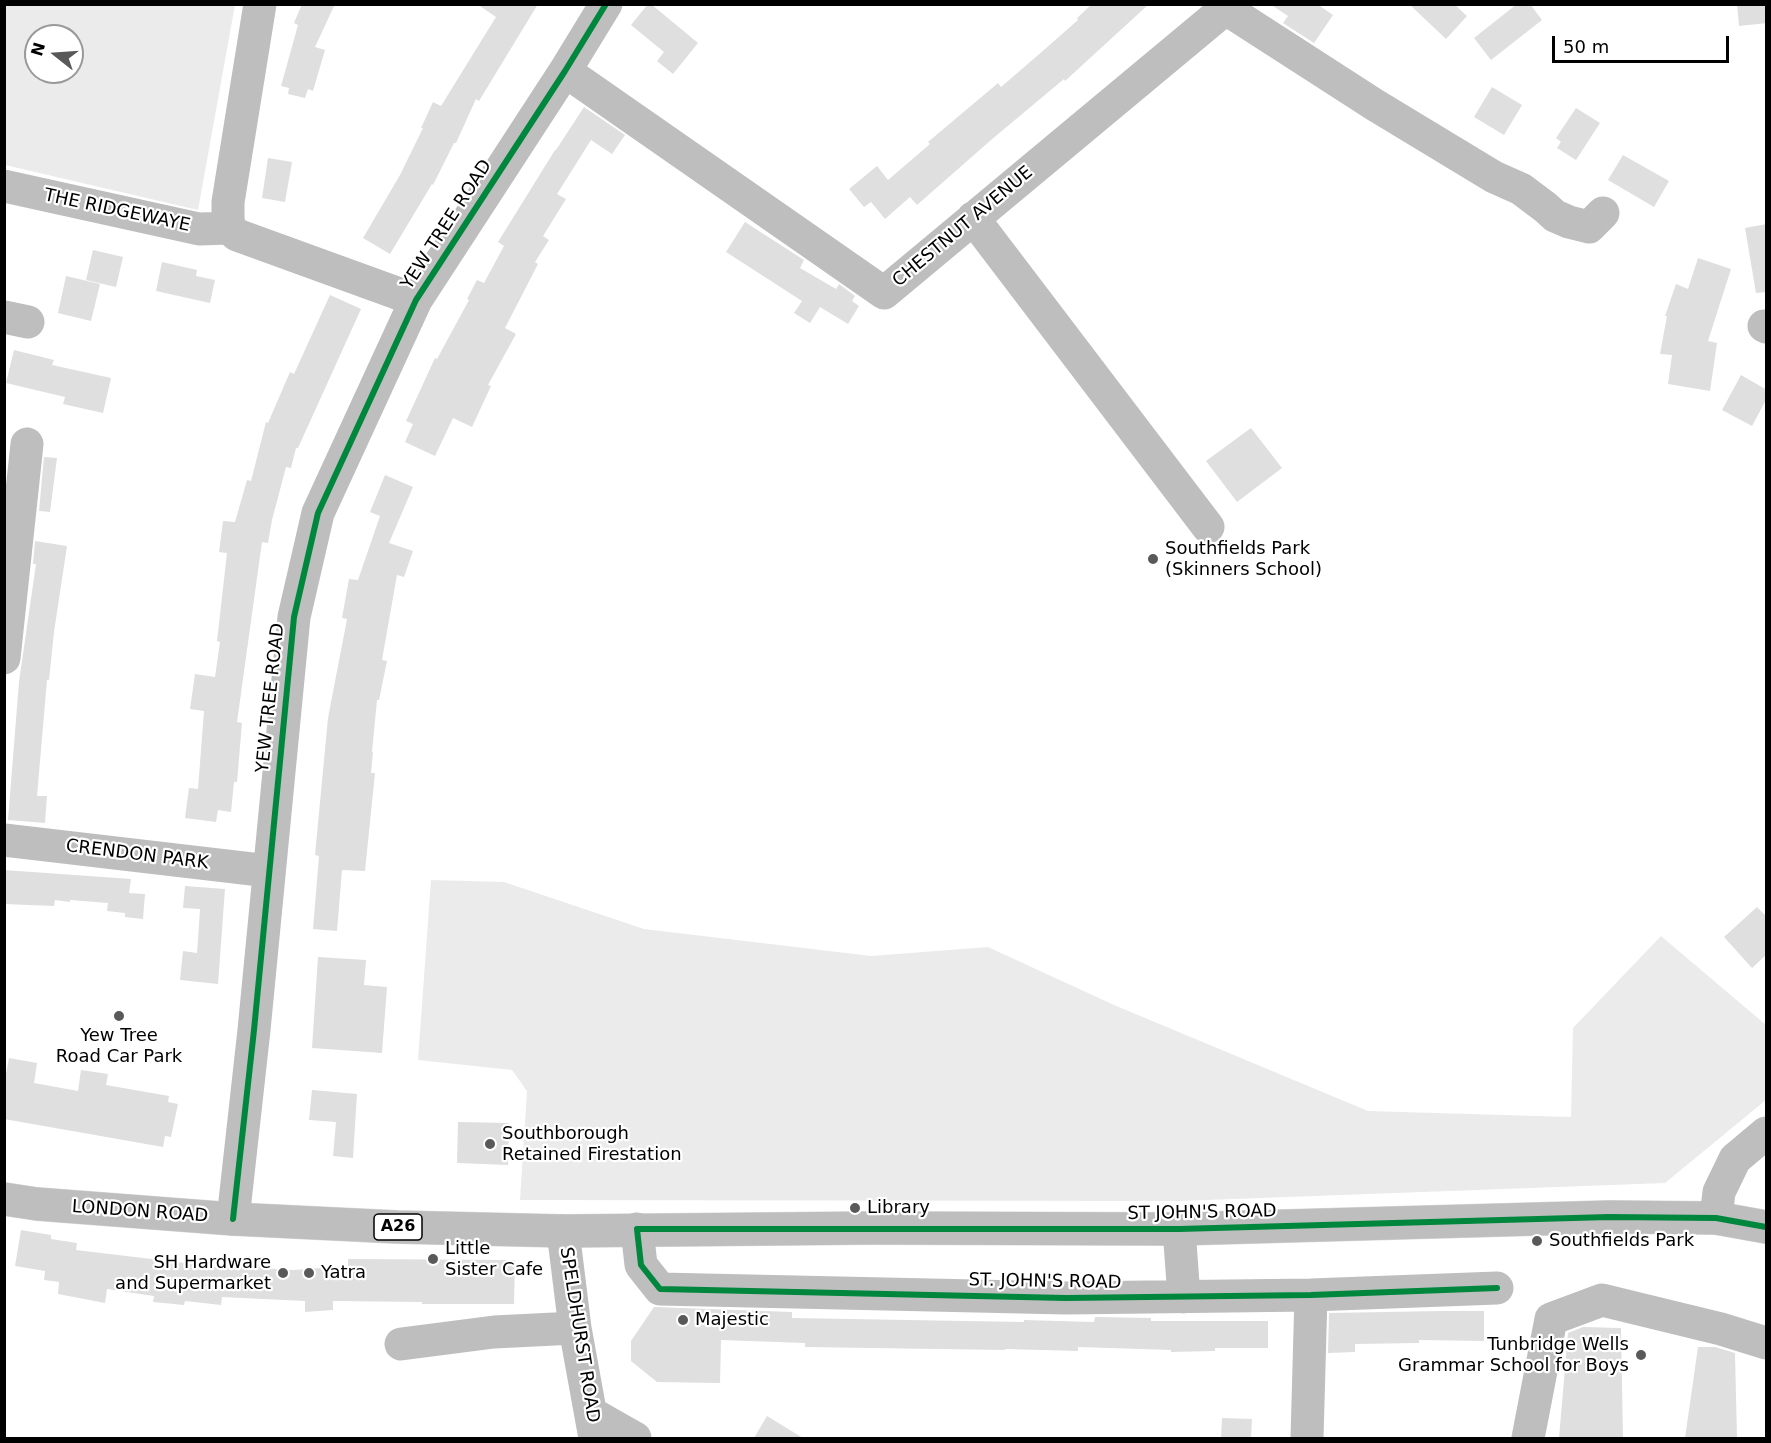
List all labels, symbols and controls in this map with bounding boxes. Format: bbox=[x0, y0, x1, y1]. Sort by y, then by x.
north arrow bbox=[24, 24, 84, 84]
scale bar bbox=[1555, 24, 1732, 62]
text: 50 m bbox=[1563, 36, 1609, 57]
text: N bbox=[27, 40, 49, 58]
street label: YEW TREE ROAD bbox=[397, 156, 497, 294]
street label: CHESTNUT AVENUE bbox=[889, 162, 1037, 292]
street label: THE RIDGEWAYE bbox=[42, 185, 192, 237]
place label: Southfields Park (Skinners School) bbox=[1165, 538, 1322, 580]
marker: Southfields Park (Skinners School) bbox=[1146, 552, 1160, 566]
street label: YEW TREE ROAD bbox=[252, 622, 290, 774]
street label: CRENDON PARK bbox=[64, 836, 210, 874]
marker: Yew Tree Road Car Park bbox=[112, 1009, 126, 1023]
place label: Yew Tree Road Car Park bbox=[56, 1025, 182, 1068]
place label: Southborough Retained Firestation bbox=[502, 1123, 682, 1166]
marker: Southborough Retained Firestation bbox=[483, 1137, 497, 1151]
street label: LONDON ROAD bbox=[71, 1196, 209, 1228]
place label: Library bbox=[867, 1197, 930, 1219]
marker: Library bbox=[848, 1201, 862, 1215]
street label: ST JOHN'S ROAD bbox=[1127, 1201, 1277, 1225]
road number: A26 bbox=[374, 1214, 422, 1240]
place label: Southfields Park bbox=[1549, 1230, 1694, 1252]
marker: Southfields Park bbox=[1530, 1234, 1544, 1248]
place label: Little Sister Cafe bbox=[445, 1238, 543, 1280]
street label: SPELDHURST ROAD bbox=[554, 1246, 604, 1424]
place label: SH Hardware and Supermarket bbox=[115, 1252, 271, 1294]
marker: Little Sister Cafe bbox=[426, 1252, 440, 1266]
place label: Yatra bbox=[321, 1262, 366, 1284]
marker: SH Hardware and Supermarket bbox=[276, 1266, 290, 1280]
marker: Yatra bbox=[302, 1266, 316, 1280]
street label: ST. JOHN'S ROAD bbox=[968, 1270, 1122, 1294]
place label: Majestic bbox=[695, 1309, 769, 1331]
marker: Majestic bbox=[676, 1313, 690, 1327]
place label: Tunbridge Wells Grammar School for Boys bbox=[1398, 1334, 1629, 1376]
marker: Tunbridge Wells Grammar School for Boys bbox=[1634, 1348, 1648, 1362]

